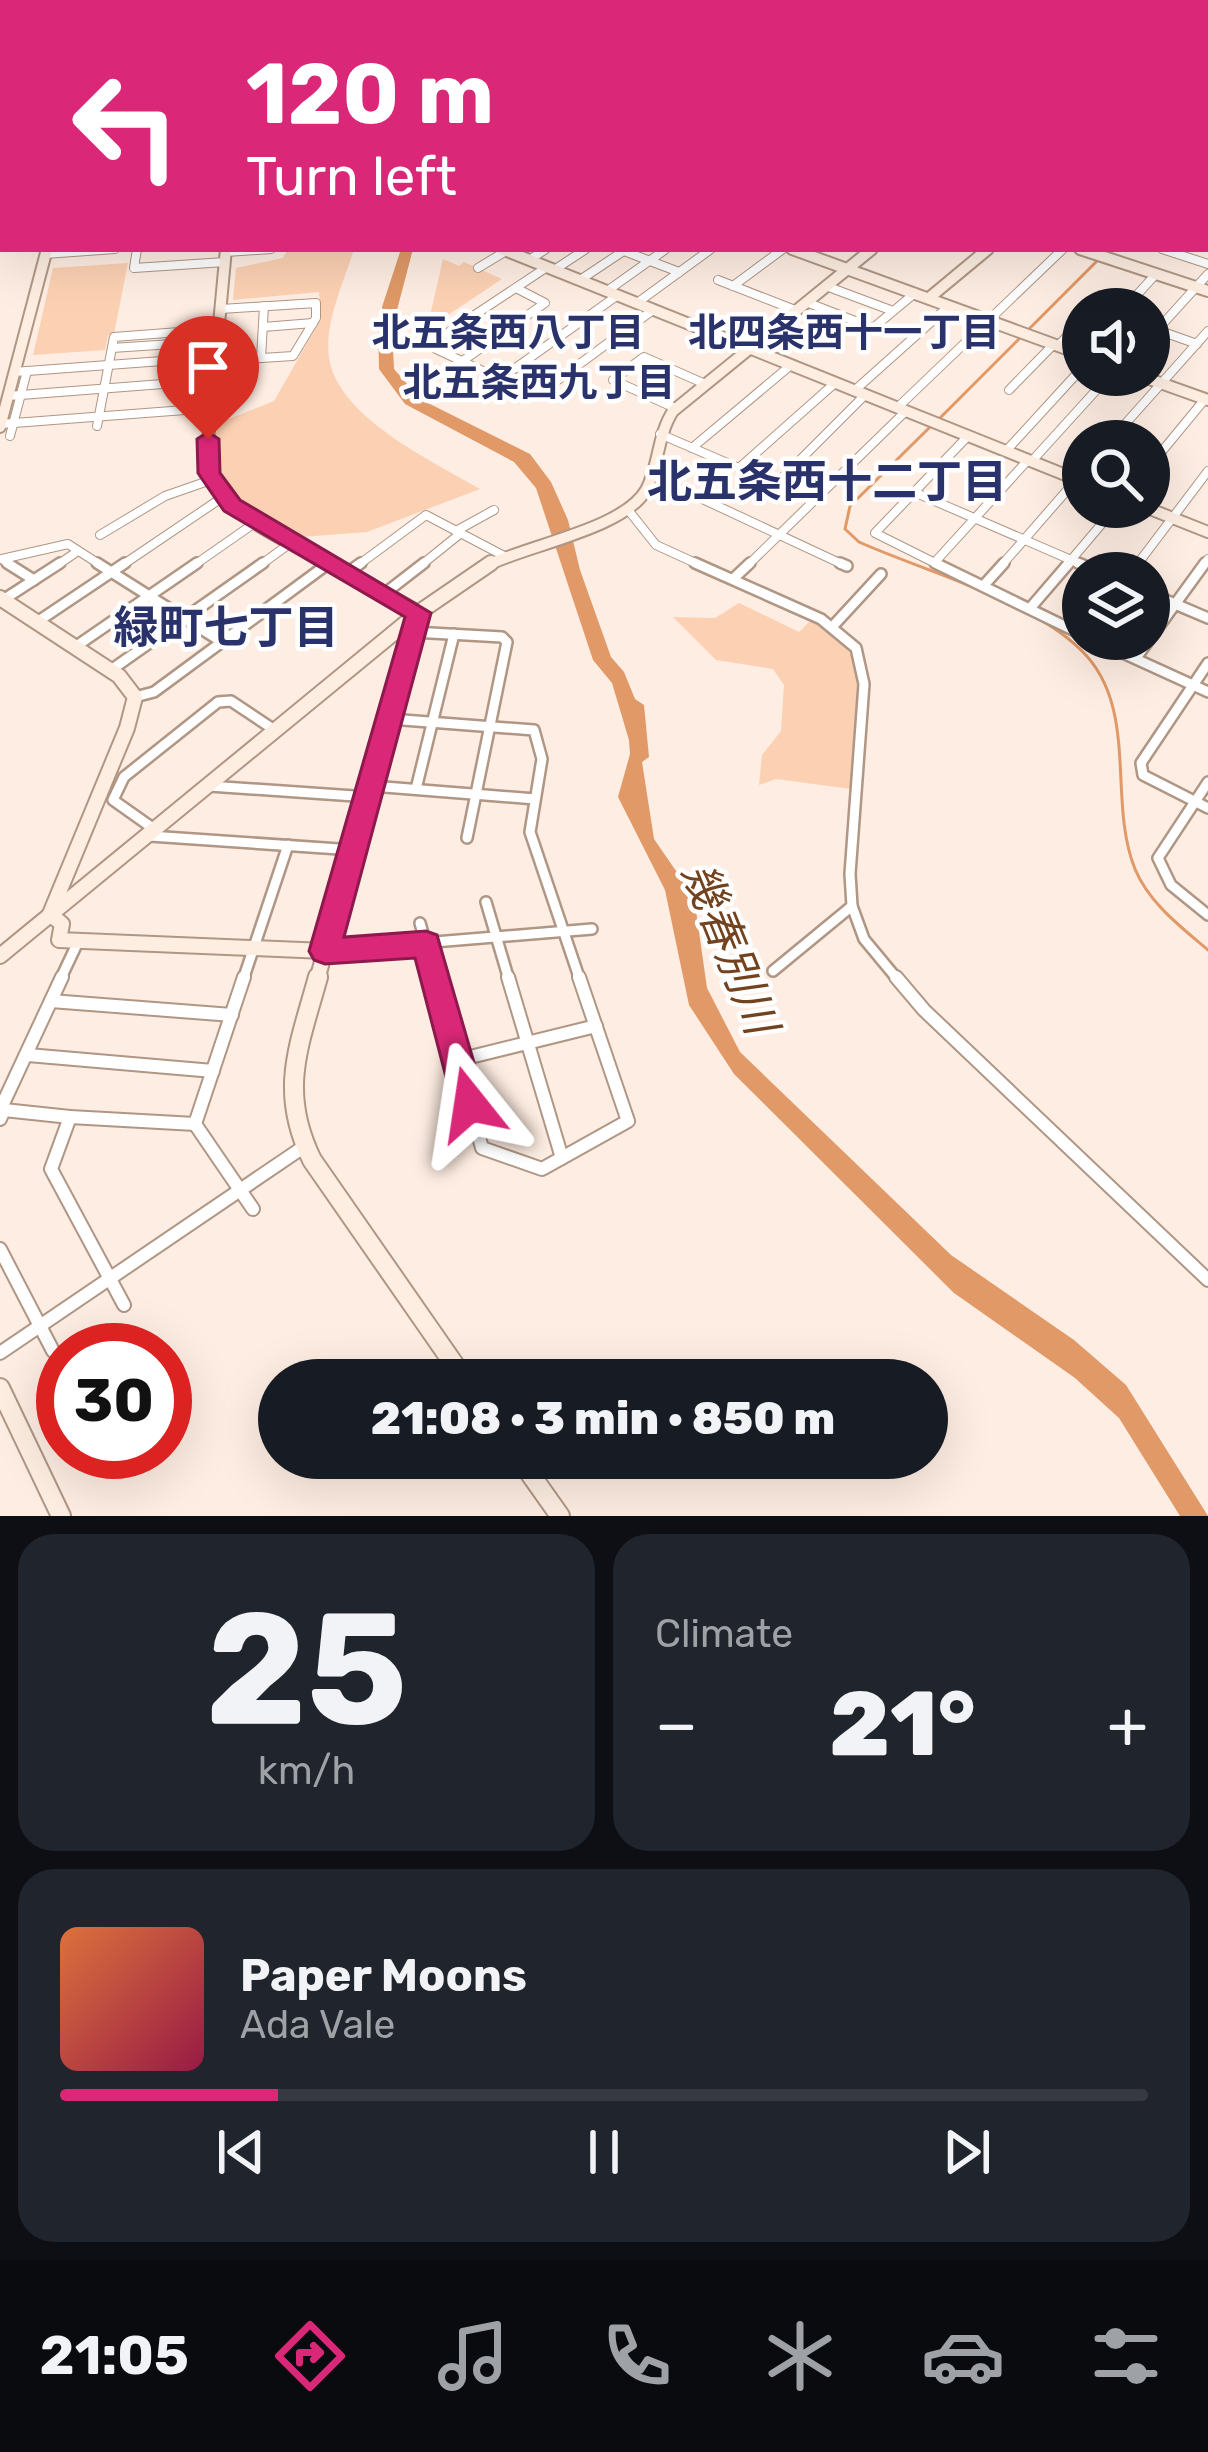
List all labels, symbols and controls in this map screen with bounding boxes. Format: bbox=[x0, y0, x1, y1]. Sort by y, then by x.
text: 120 m bbox=[246, 44, 494, 144]
icon: left bbox=[48, 48, 204, 204]
text: Turn left bbox=[246, 145, 457, 209]
map controls bbox=[1062, 288, 1170, 660]
button: sound bbox=[1062, 288, 1170, 396]
district label: 北五条西八丁目 bbox=[371, 310, 645, 356]
district label: 北四条西十一丁目 bbox=[688, 310, 1000, 356]
pin bbox=[157, 316, 259, 439]
icon: arrive bbox=[175, 334, 241, 400]
district label: 北五条西九丁目 bbox=[402, 360, 676, 406]
button: search bbox=[1062, 420, 1170, 528]
district label: 北五条西十二丁目 bbox=[647, 455, 1007, 508]
button: layers bbox=[1062, 552, 1170, 660]
district label: 緑町七丁目 bbox=[113, 601, 339, 654]
water label: 幾春別川 bbox=[672, 855, 790, 1045]
position arrow bbox=[407, 1041, 533, 1167]
speed limit sign: 30 bbox=[36, 1323, 192, 1479]
text: 21:08 · 3 min · 850 m bbox=[371, 1392, 835, 1445]
text: 25 bbox=[205, 1577, 408, 1762]
text: Climate bbox=[655, 1611, 793, 1657]
text: 21° bbox=[829, 1671, 975, 1778]
text: − bbox=[655, 1685, 698, 1764]
text: + bbox=[1107, 1685, 1148, 1764]
text: km/h bbox=[258, 1748, 355, 1794]
text: Paper Moons bbox=[240, 1949, 527, 2002]
text: Ada Vale bbox=[240, 2002, 395, 2048]
icon: previous bbox=[208, 2119, 274, 2185]
icon: pause bbox=[571, 2119, 637, 2185]
icon: next bbox=[934, 2119, 1000, 2185]
icon: directions bbox=[268, 2314, 352, 2398]
icon: music bbox=[431, 2314, 515, 2398]
icon: phone bbox=[595, 2314, 679, 2398]
icon: climate bbox=[758, 2314, 842, 2398]
icon: car bbox=[921, 2314, 1005, 2398]
icon: filters bbox=[1084, 2314, 1168, 2398]
text: 21:05 bbox=[40, 2324, 189, 2388]

